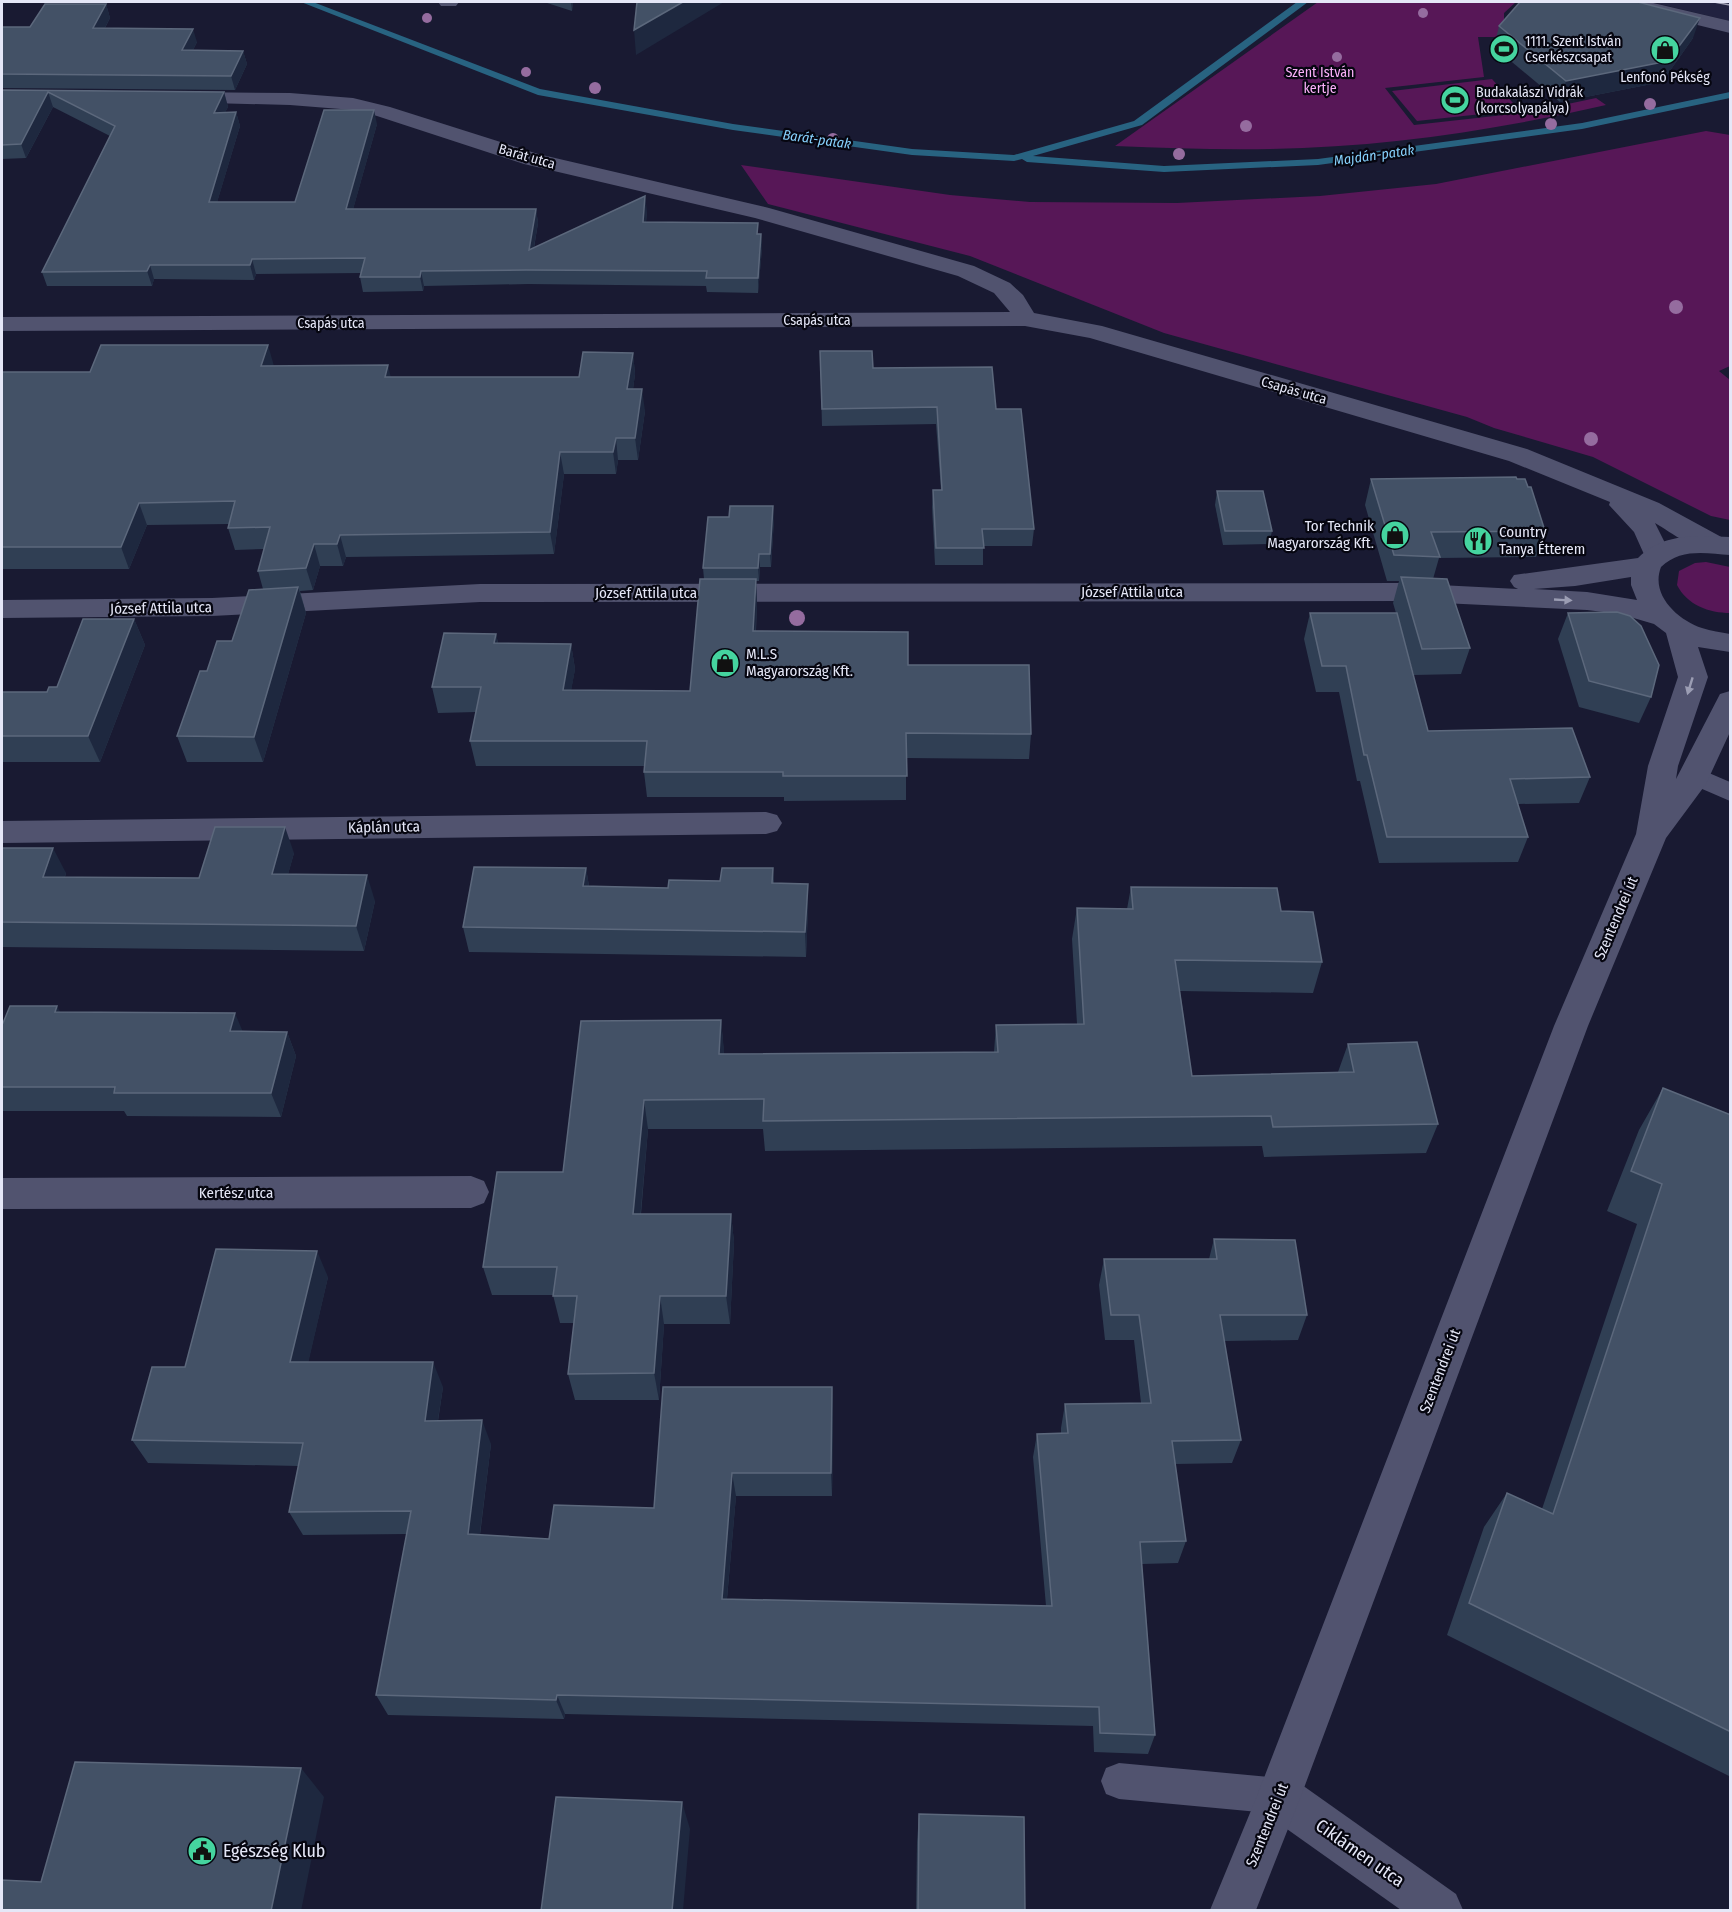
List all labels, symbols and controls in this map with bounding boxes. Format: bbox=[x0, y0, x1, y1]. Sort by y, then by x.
sports icon: 1111. Szent István Cserkészcsapat bbox=[1488, 33, 1520, 65]
place label: 1111. Szent István Cserkészcsapat bbox=[1525, 33, 1621, 66]
shop icon: Lenfonó Pékség bbox=[1649, 34, 1681, 66]
park label: Szent István kertje bbox=[1286, 64, 1354, 97]
place label: Lenfonó Pékség bbox=[1620, 69, 1710, 86]
sports icon: Budakalászi Vidrák (korcsolyapálya) bbox=[1439, 84, 1471, 116]
place label: Budakalászi Vidrák (korcsolyapálya) bbox=[1476, 84, 1584, 117]
water label: Barát-patak bbox=[782, 126, 852, 153]
street label: Barát utca bbox=[497, 140, 557, 173]
water label: Majdán-patak bbox=[1333, 141, 1415, 170]
street label: Csapás utca bbox=[783, 312, 851, 329]
street label: Csapás utca bbox=[297, 315, 365, 332]
street label: Csapás utca bbox=[1259, 373, 1329, 408]
place label: Tor Technik Magyarország Kft. bbox=[1267, 517, 1374, 552]
shop icon: Tor Technik Magyarország Kft. bbox=[1379, 519, 1411, 551]
place label: Country Tanya Étterem bbox=[1499, 523, 1585, 558]
restaurant icon: Country Tanya Étterem bbox=[1462, 525, 1494, 557]
street label: József Attila utca bbox=[1081, 583, 1183, 601]
street label: József Attila utca bbox=[595, 584, 697, 602]
one-way arrow bbox=[1553, 596, 1572, 605]
street label: József Attila utca bbox=[110, 598, 212, 618]
place label: M.L.S Magyarország Kft. bbox=[746, 645, 853, 680]
shop icon: M.L.S Magyarország Kft. bbox=[709, 647, 741, 679]
one-way arrow bbox=[1685, 677, 1694, 695]
street label: Káplán utca bbox=[348, 817, 420, 837]
street label: Szentendrei út bbox=[1590, 874, 1642, 962]
street label: Kertész utca bbox=[199, 1184, 273, 1202]
street label: Szentendrei út bbox=[1416, 1326, 1464, 1416]
street label: Szentendrei út bbox=[1242, 1780, 1292, 1870]
street label: Ciklámen utca bbox=[1311, 1814, 1409, 1892]
public building icon: Egészség Klub bbox=[186, 1835, 218, 1867]
place label: Egészség Klub bbox=[223, 1840, 325, 1862]

